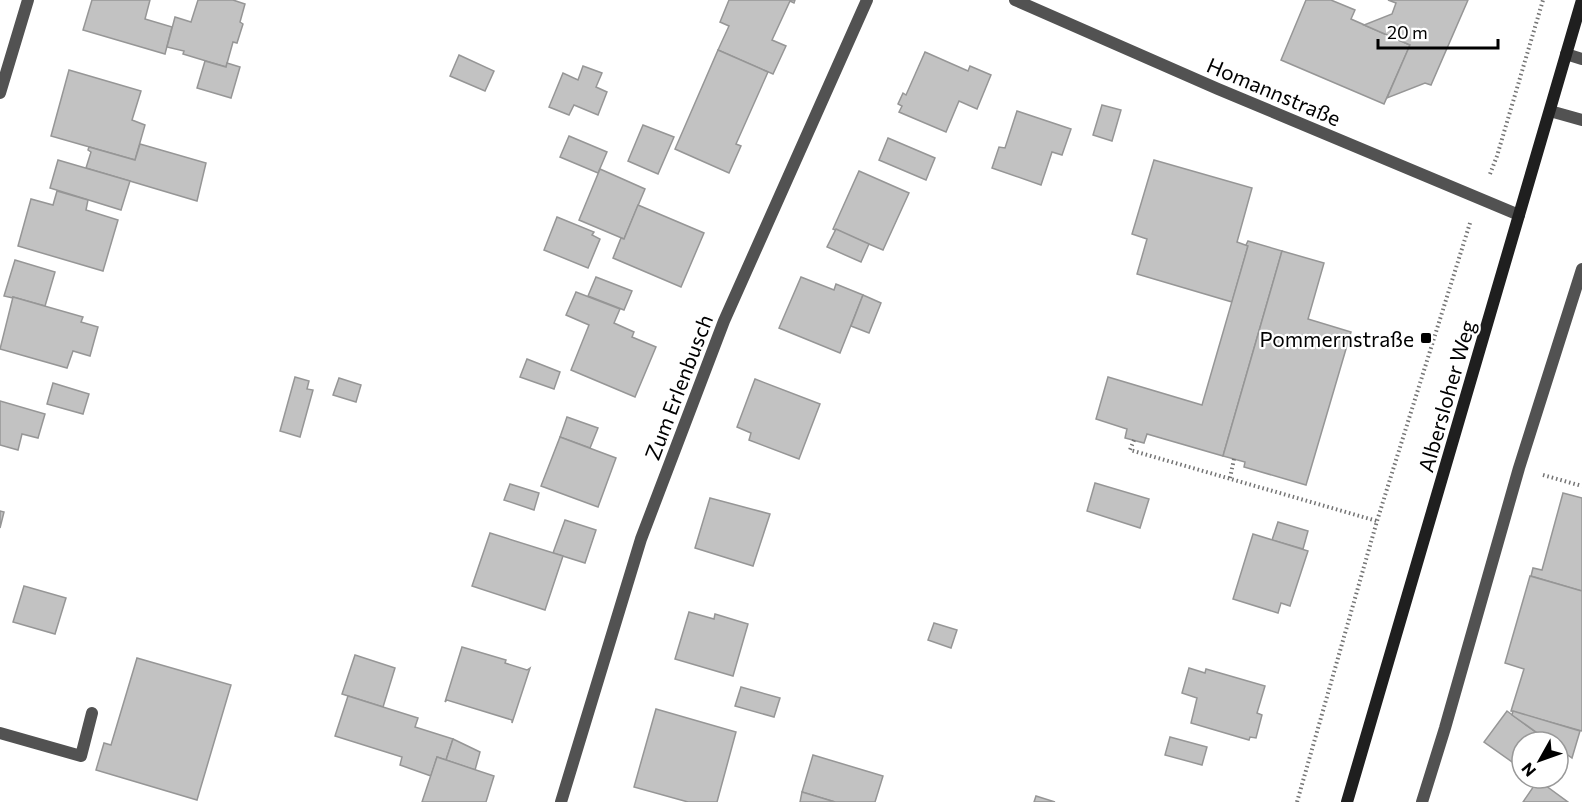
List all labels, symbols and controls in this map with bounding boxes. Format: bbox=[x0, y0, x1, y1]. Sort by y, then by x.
scale bar bbox=[1378, 12, 1498, 50]
text: 20 m bbox=[1387, 21, 1428, 43]
street label: Homannstraße bbox=[1203, 52, 1345, 130]
street label: Zum Erlenbusch bbox=[639, 311, 717, 463]
street label: Albersloher Weg bbox=[1412, 317, 1480, 475]
place label: Pommernstraße bbox=[1259, 326, 1414, 351]
marker: Pommernstraße bbox=[1419, 331, 1433, 345]
north arrow bbox=[1510, 730, 1570, 790]
text: N bbox=[1517, 759, 1539, 781]

